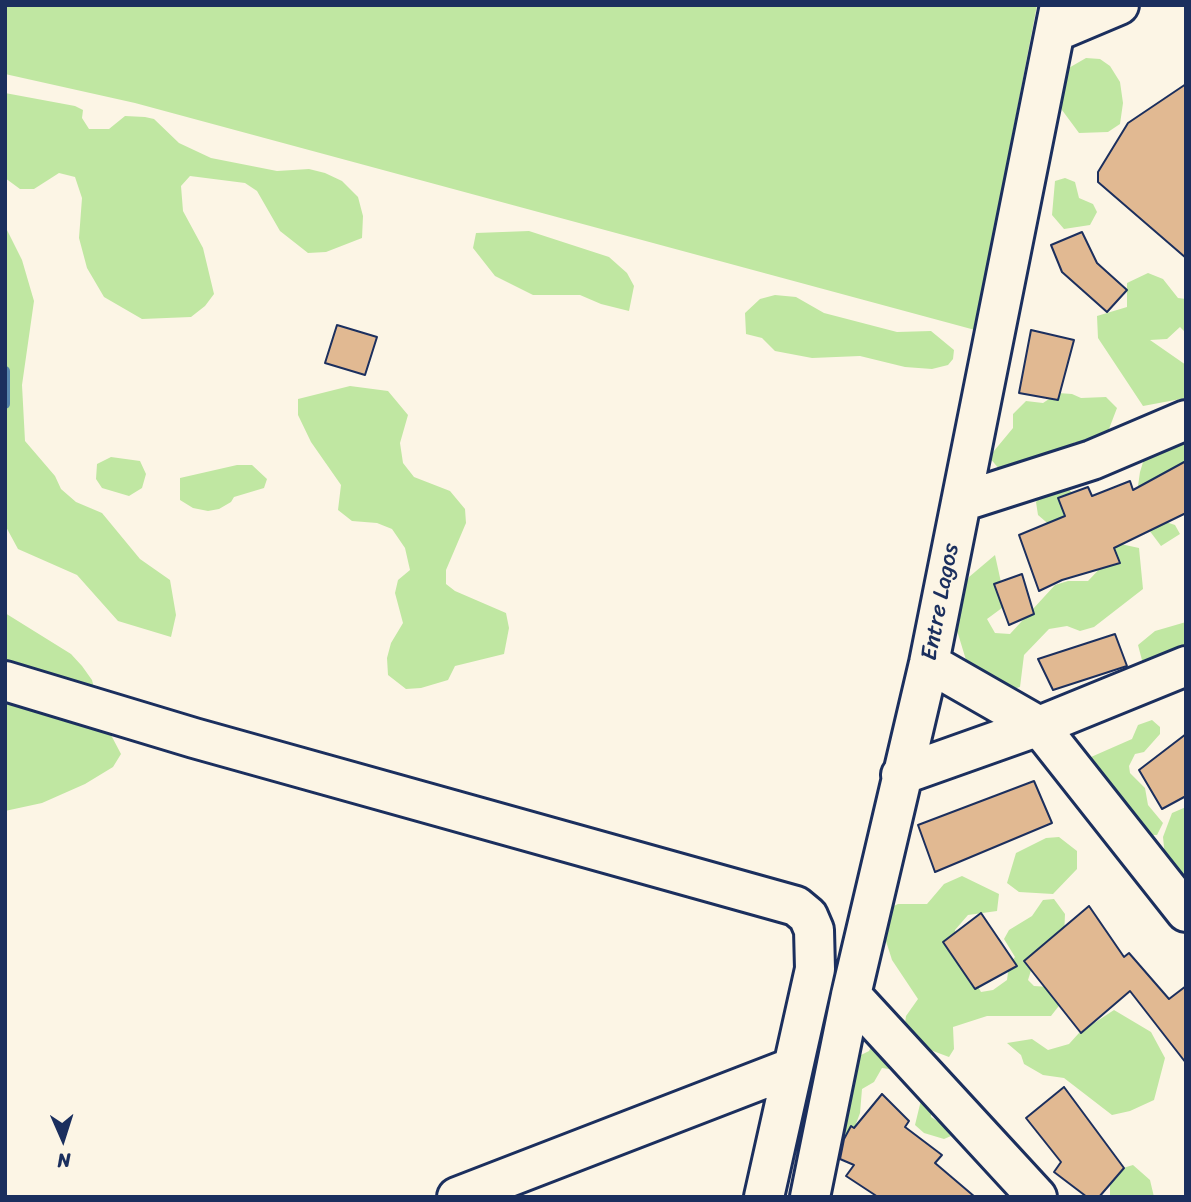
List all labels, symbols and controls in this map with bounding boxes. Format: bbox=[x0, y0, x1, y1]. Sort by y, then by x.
street label: Entre Lagos bbox=[916, 541, 966, 663]
north arrow bbox=[28, 1104, 98, 1174]
text: N bbox=[57, 1144, 72, 1177]

